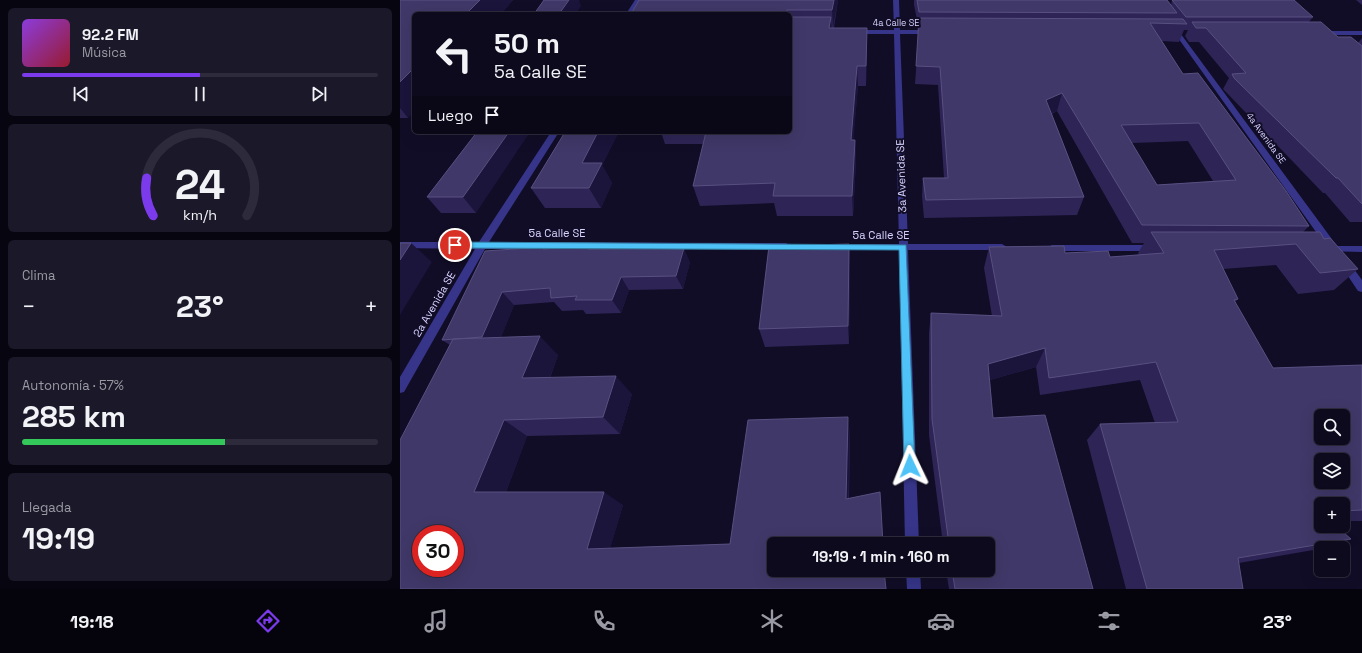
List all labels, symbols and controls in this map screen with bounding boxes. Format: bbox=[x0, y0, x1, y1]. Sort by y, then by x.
street label: 4a Calle SE bbox=[873, 17, 919, 29]
text: 92.2 FM bbox=[82, 25, 139, 44]
text: 50 m bbox=[494, 25, 560, 61]
icon: left bbox=[428, 28, 480, 80]
text: Música bbox=[82, 44, 127, 61]
text: 5a Calle SE bbox=[494, 60, 587, 83]
icon: previous bbox=[70, 83, 92, 105]
icon: pause bbox=[189, 83, 211, 105]
icon: next bbox=[308, 83, 330, 105]
icon: arrive bbox=[481, 104, 503, 126]
text: Luego bbox=[428, 106, 473, 125]
street label: 4a Avenida SE bbox=[1243, 110, 1289, 166]
street label: 3a Avenida SE bbox=[893, 139, 909, 213]
text: 24 bbox=[175, 158, 225, 211]
text: km/h bbox=[183, 206, 217, 224]
street label: 5a Calle SE bbox=[529, 226, 585, 240]
pin bbox=[438, 228, 472, 262]
street label: 5a Calle SE bbox=[853, 228, 909, 242]
icon: arrive bbox=[444, 234, 466, 256]
text: Clima bbox=[22, 267, 55, 284]
street label: 2a Avenida SE bbox=[410, 269, 458, 339]
text: 23° bbox=[176, 287, 224, 326]
text: − bbox=[22, 292, 36, 320]
text: + bbox=[364, 292, 378, 320]
text: Autonomía · 57% bbox=[22, 377, 124, 394]
text: 285 km bbox=[22, 397, 126, 436]
map controls bbox=[1314, 409, 1350, 577]
button: search bbox=[1314, 409, 1350, 445]
position arrow bbox=[889, 445, 931, 487]
button: layers bbox=[1314, 453, 1350, 489]
button: + bbox=[1314, 497, 1350, 533]
text: Llegada bbox=[22, 499, 71, 516]
text: 19:19 bbox=[22, 519, 95, 558]
speed limit sign: 30 bbox=[412, 525, 464, 577]
button: − bbox=[1314, 541, 1350, 577]
text: 19:19 · 1 min · 160 m bbox=[812, 547, 950, 566]
icon: directions bbox=[254, 607, 282, 635]
icon: music bbox=[422, 607, 450, 635]
icon: phone bbox=[590, 607, 618, 635]
icon: climate bbox=[758, 607, 786, 635]
icon: car bbox=[927, 607, 955, 635]
icon: filters bbox=[1095, 607, 1123, 635]
text: 19:18 bbox=[70, 610, 114, 633]
text: 23° bbox=[1263, 610, 1292, 633]

